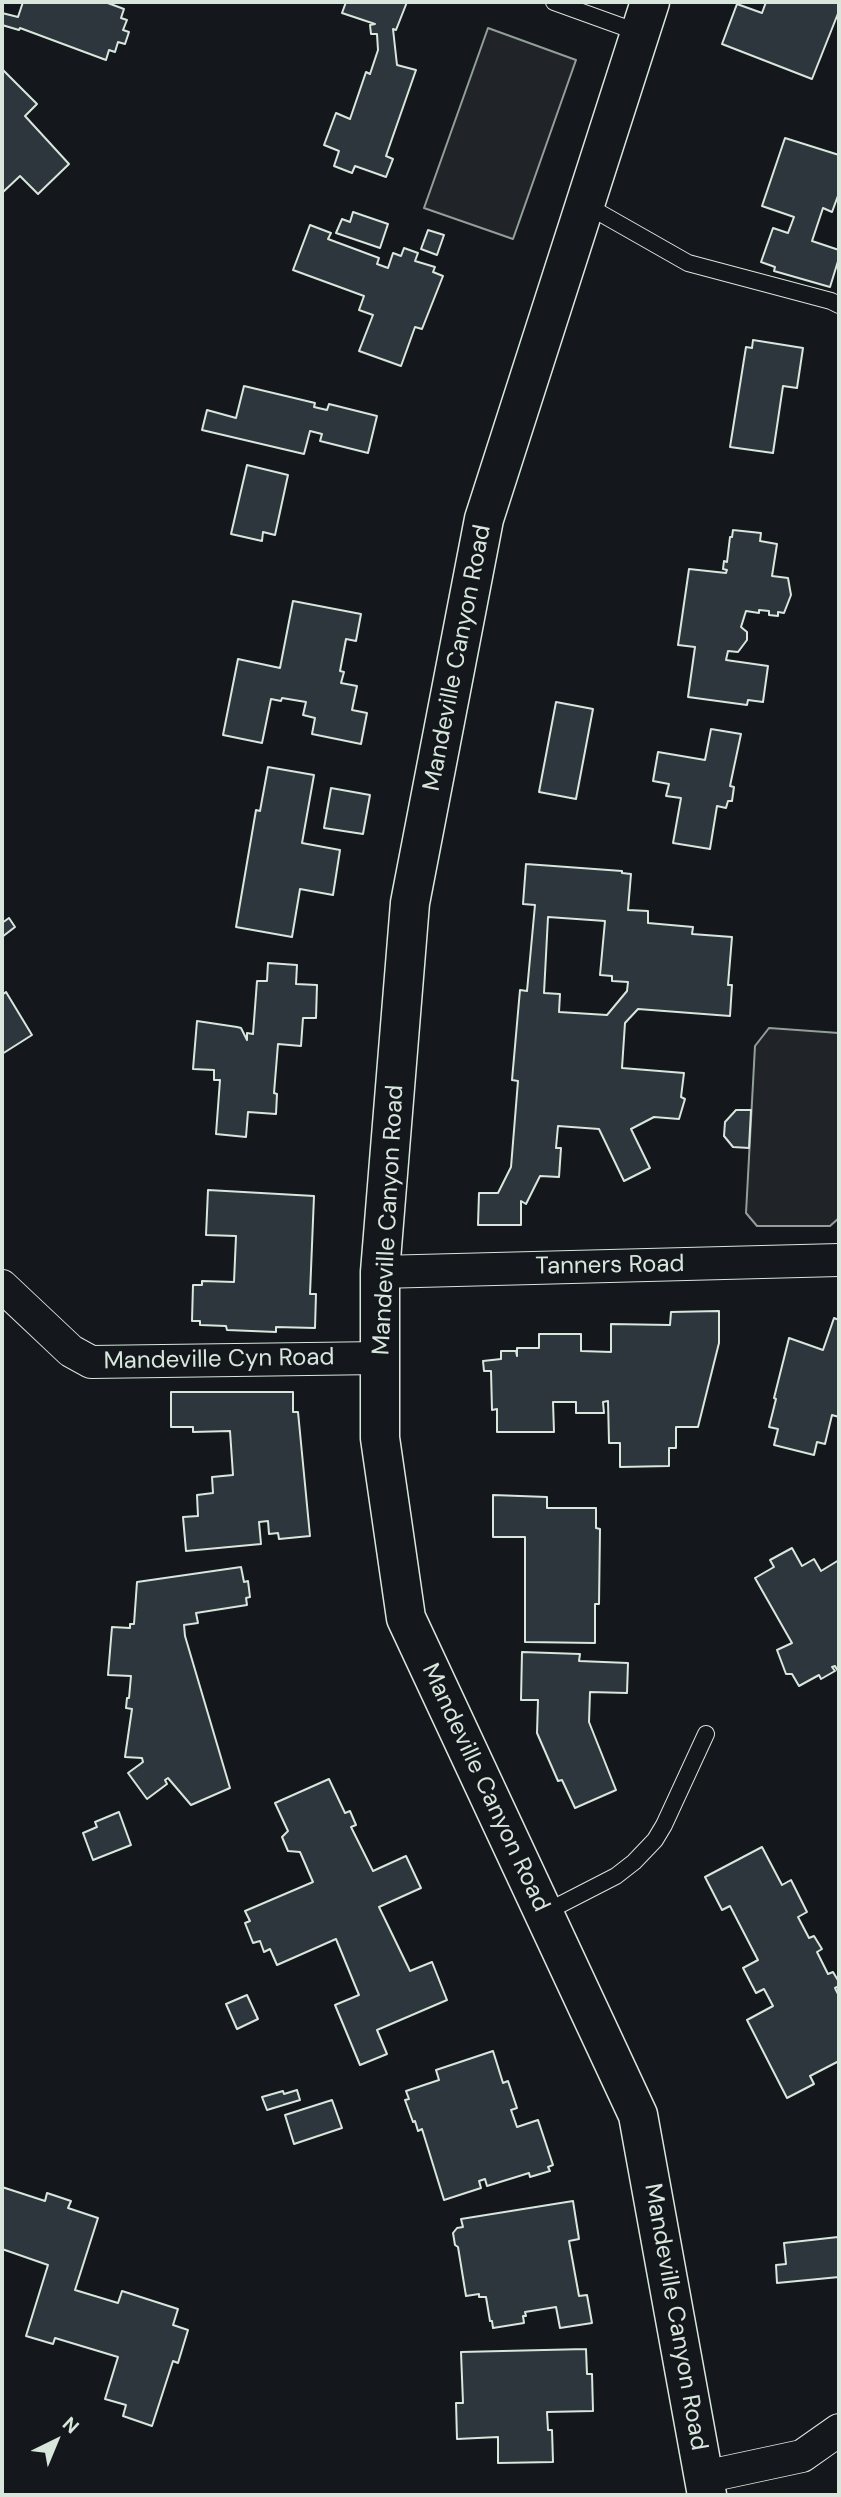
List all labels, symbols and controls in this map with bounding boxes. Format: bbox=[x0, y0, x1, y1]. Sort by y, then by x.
street label: Mandeville Canyon Road bbox=[418, 522, 498, 794]
street label: Mandeville Canyon Road bbox=[368, 1084, 410, 1356]
street label: Tanners Road bbox=[535, 1250, 685, 1282]
street label: Mandeville Cyn Road bbox=[103, 1344, 335, 1376]
street label: Mandeville Canyon Road bbox=[415, 1659, 555, 1917]
street label: Mandeville Canyon Road bbox=[637, 2181, 713, 2453]
north arrow bbox=[21, 2406, 91, 2476]
text: N bbox=[57, 2411, 84, 2439]

